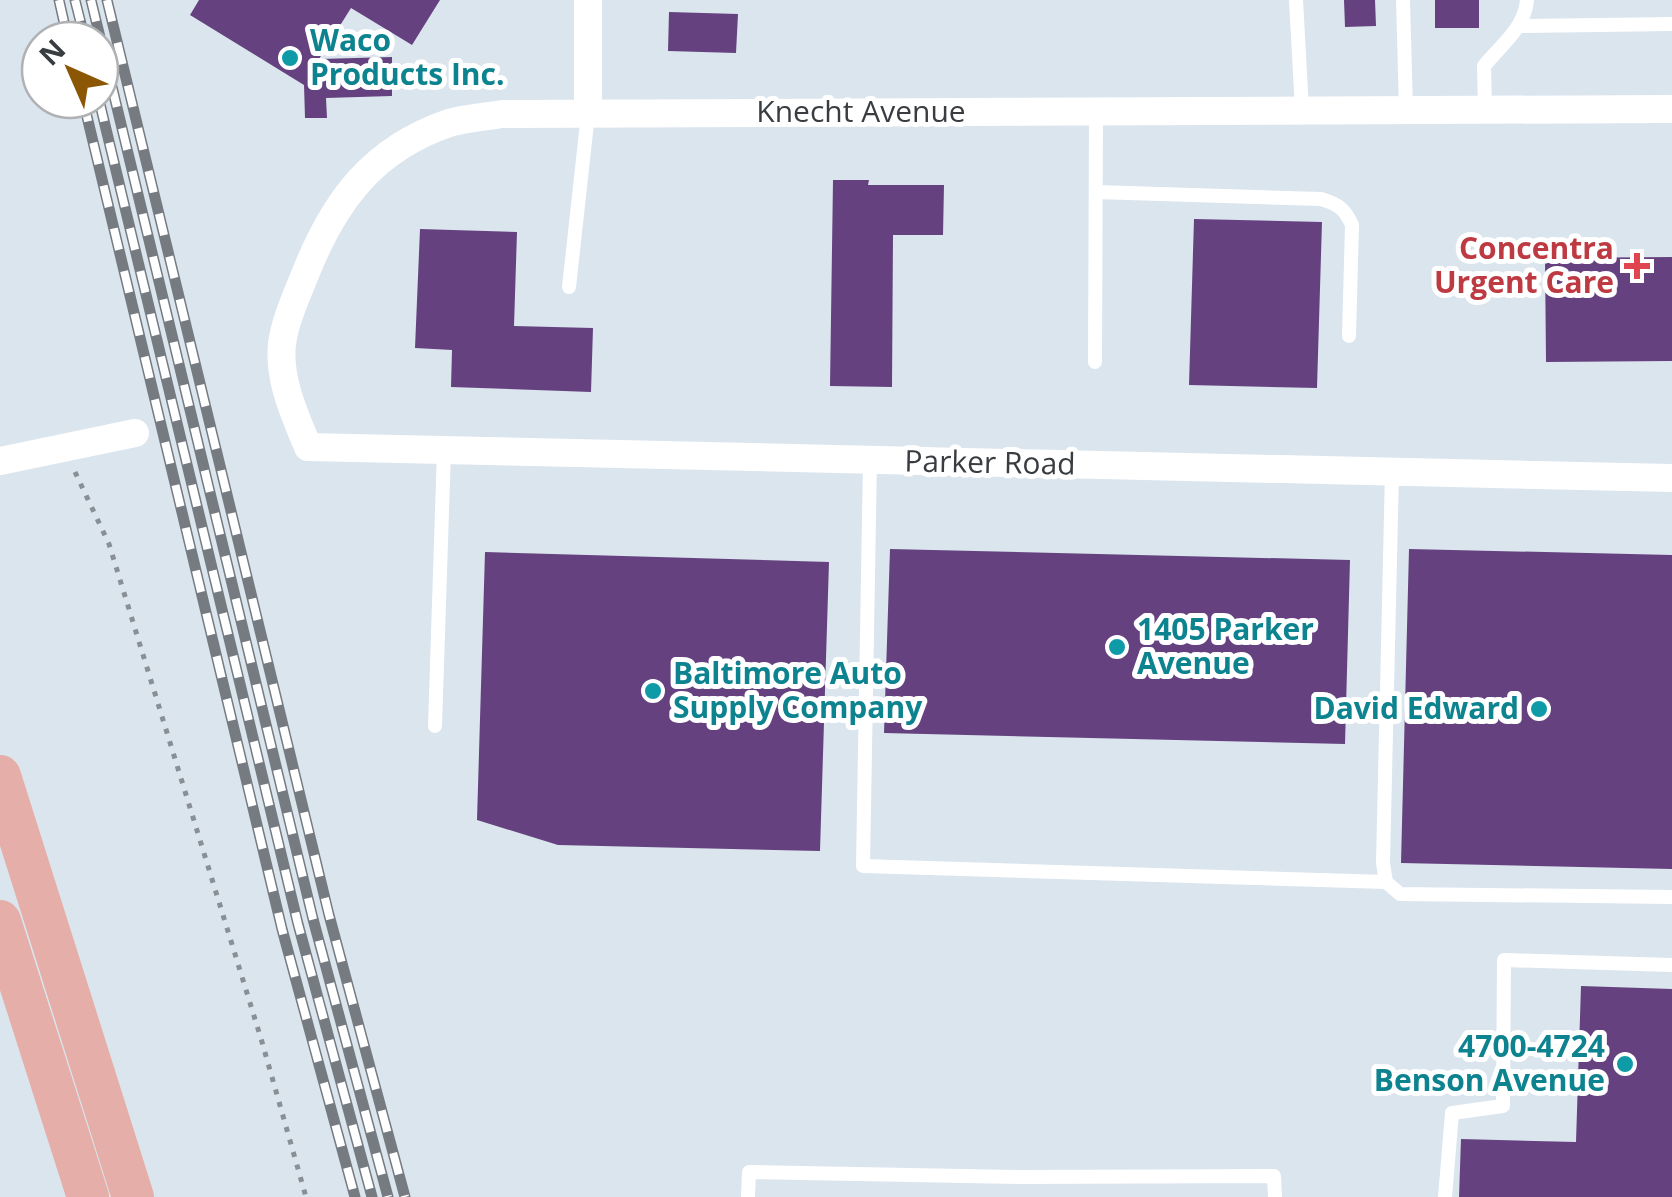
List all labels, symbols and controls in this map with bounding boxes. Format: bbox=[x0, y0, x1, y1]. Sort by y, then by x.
place label: Waco Products Inc. bbox=[310, 19, 505, 94]
north arrow bbox=[20, 20, 120, 120]
text: N bbox=[30, 30, 73, 73]
marker: Waco Products Inc. bbox=[279, 47, 301, 69]
street label: Knecht Avenue bbox=[756, 90, 966, 131]
place label: Concentra Urgent Care bbox=[1434, 227, 1614, 302]
marker: Concentra Urgent Care bbox=[1624, 253, 1650, 279]
street label: Parker Road bbox=[904, 440, 1076, 483]
place label: 1405 Parker Avenue bbox=[1137, 608, 1314, 683]
marker: 1405 Parker Avenue bbox=[1106, 636, 1128, 658]
place label: Baltimore Auto Supply Company bbox=[673, 652, 923, 727]
marker: Baltimore Auto Supply Company bbox=[642, 680, 664, 702]
place label: David Edward bbox=[1313, 687, 1519, 728]
marker: David Edward bbox=[1528, 698, 1550, 720]
place label: 4700-4724 Benson Avenue bbox=[1374, 1025, 1605, 1100]
marker: 4700-4724 Benson Avenue bbox=[1614, 1053, 1636, 1075]

